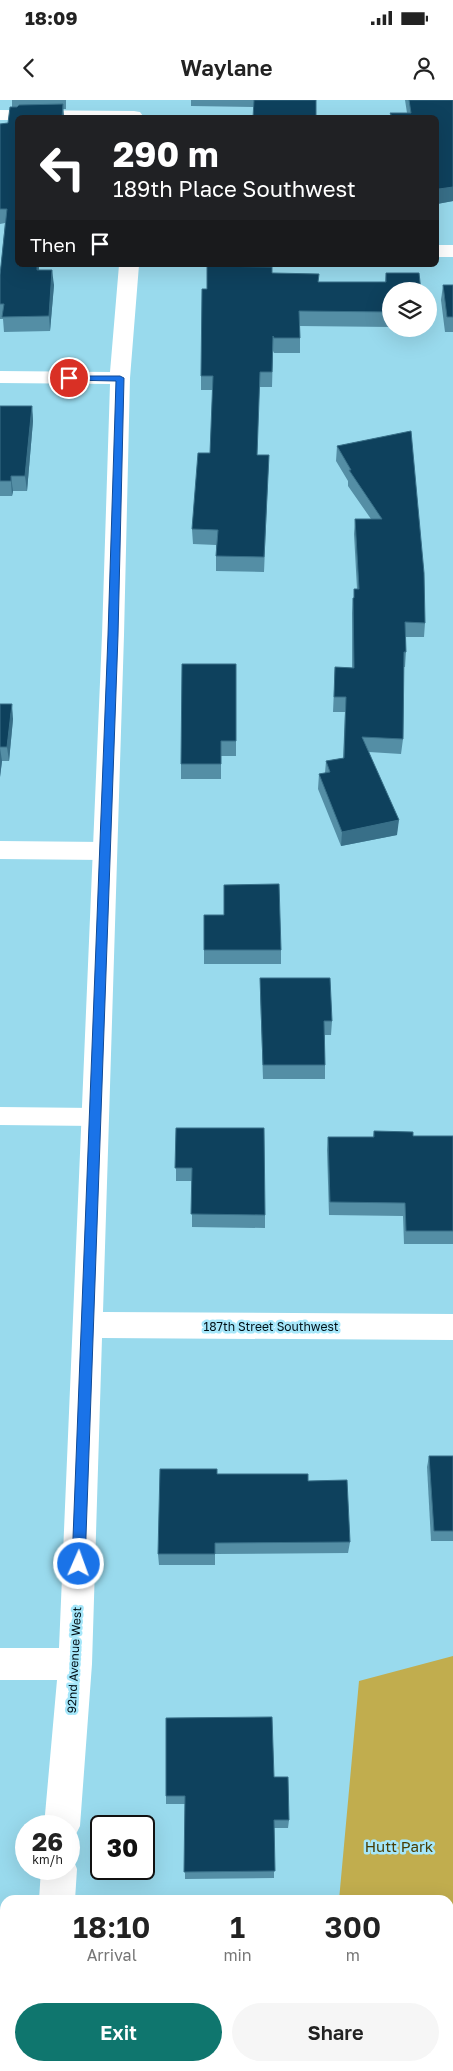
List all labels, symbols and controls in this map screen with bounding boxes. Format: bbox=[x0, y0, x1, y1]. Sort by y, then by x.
text: 18:09 bbox=[25, 6, 77, 29]
icon: back bbox=[15, 54, 43, 82]
text: Waylane bbox=[181, 54, 272, 81]
icon: person bbox=[410, 54, 438, 82]
text: 290 m bbox=[113, 133, 219, 175]
icon: left bbox=[30, 135, 95, 200]
text: 189th Place Southwest bbox=[113, 175, 356, 202]
icon: arrive bbox=[86, 230, 114, 258]
text: Then bbox=[30, 233, 76, 256]
map controls bbox=[382, 282, 437, 337]
button: layers bbox=[382, 282, 437, 337]
pin bbox=[48, 357, 90, 399]
icon: arrive bbox=[55, 364, 83, 392]
street label: 187th Street Southwest bbox=[203, 1319, 339, 1334]
position arrow bbox=[52, 1537, 104, 1589]
street label: 92nd Avenue West bbox=[64, 1606, 84, 1714]
speed limit sign: 30 bbox=[90, 1815, 155, 1880]
text: 26 bbox=[32, 1826, 63, 1857]
park label: Hutt Park bbox=[365, 1837, 434, 1855]
text: km/h bbox=[32, 1852, 63, 1867]
text: 18:10 bbox=[73, 1909, 151, 1945]
text: 1 bbox=[230, 1909, 245, 1945]
text: 300 bbox=[325, 1909, 381, 1945]
text: Arrival bbox=[87, 1945, 137, 1965]
text: min bbox=[223, 1945, 252, 1965]
text: m bbox=[346, 1945, 360, 1965]
button: Exit bbox=[15, 2003, 222, 2061]
button: Share bbox=[232, 2003, 439, 2061]

